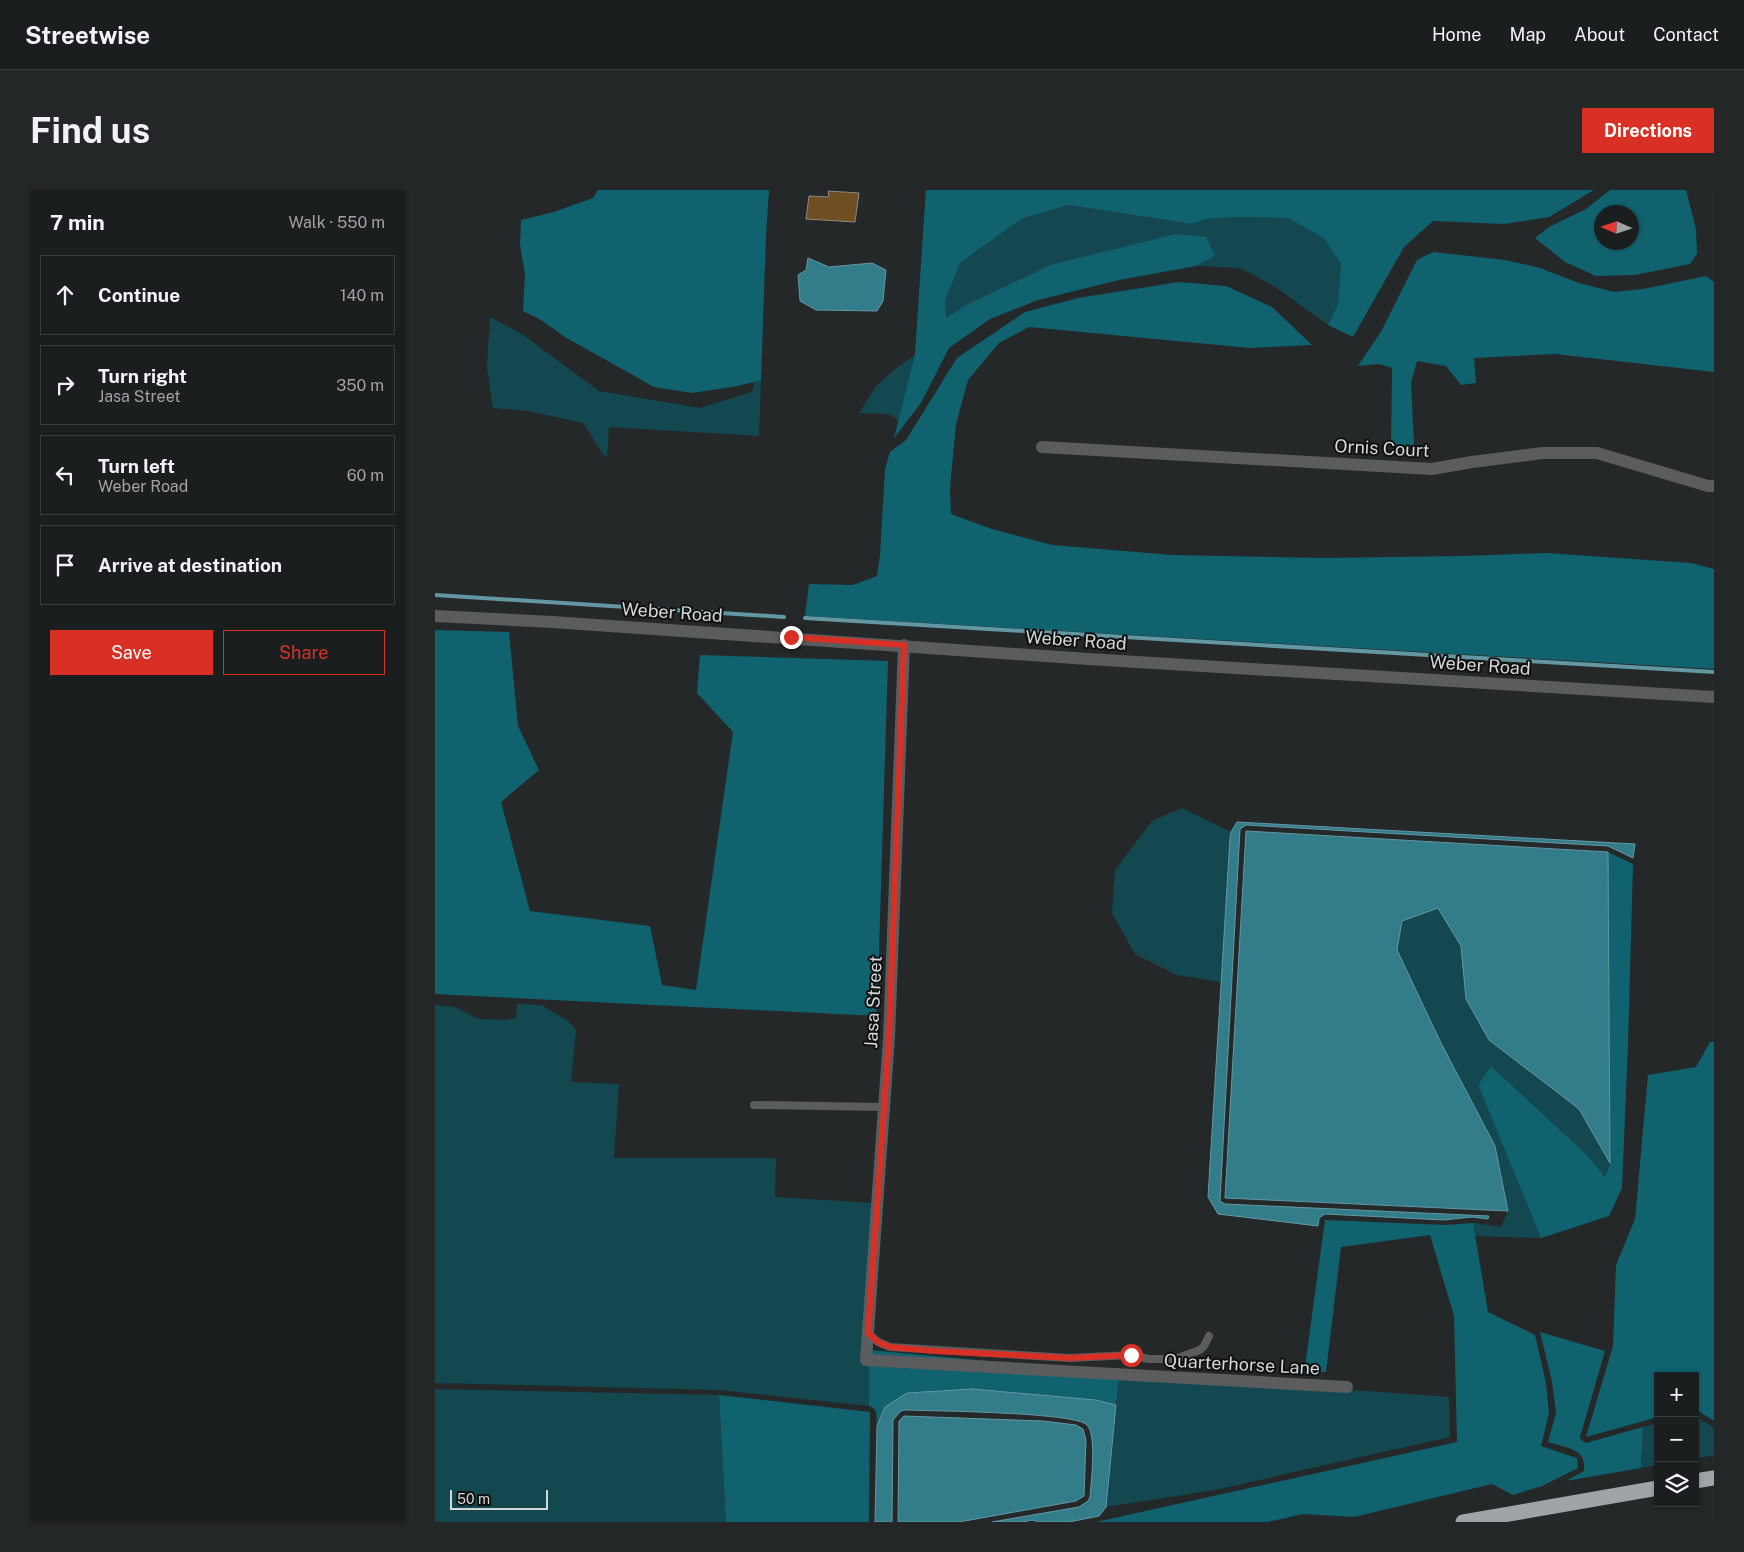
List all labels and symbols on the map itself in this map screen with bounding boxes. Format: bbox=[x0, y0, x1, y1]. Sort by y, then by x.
north arrow bbox=[1594, 205, 1639, 250]
street label: Ornis Court bbox=[1334, 435, 1430, 461]
street label: Weber Road bbox=[621, 598, 723, 626]
route end bbox=[780, 626, 803, 649]
street label: Weber Road bbox=[1025, 626, 1127, 654]
street label: Weber Road bbox=[1429, 651, 1531, 679]
street label: Jasa Street bbox=[860, 955, 886, 1049]
route start bbox=[1120, 1344, 1143, 1367]
street label: Quarterhorse Lane bbox=[1163, 1349, 1321, 1379]
scale bar bbox=[450, 1487, 547, 1510]

